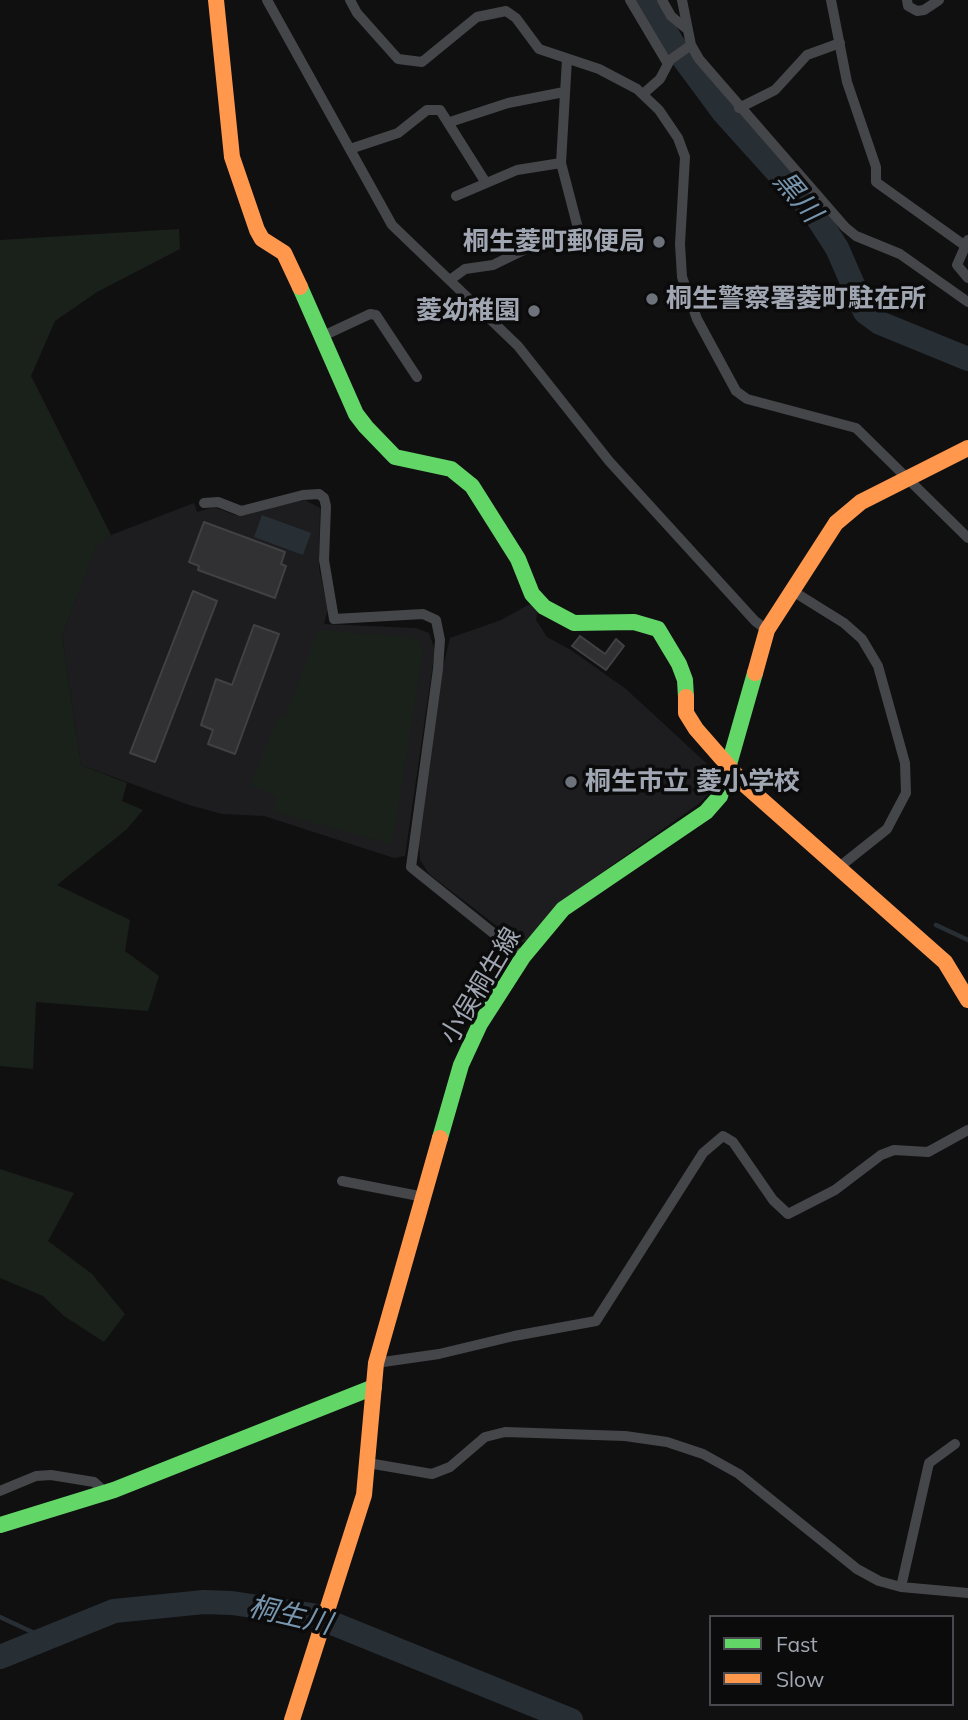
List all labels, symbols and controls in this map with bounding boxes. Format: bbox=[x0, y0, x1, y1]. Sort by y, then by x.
water label: 黒川 bbox=[766, 165, 828, 229]
place label: 桐生菱町郵便局 bbox=[463, 226, 645, 258]
marker: 桐生菱町郵便局 bbox=[651, 234, 667, 250]
place label: 桐生警察署菱町駐在所 bbox=[666, 283, 926, 315]
marker: 桐生警察署菱町駐在所 bbox=[644, 291, 660, 307]
place label: 菱幼稚園 bbox=[416, 295, 520, 327]
marker: 菱幼稚園 bbox=[526, 303, 542, 319]
place label: 桐生市立 菱小学校 bbox=[585, 766, 800, 798]
marker: 桐生市立 菱小学校 bbox=[563, 774, 579, 790]
street label: 小俣桐生線 bbox=[434, 922, 528, 1050]
water label: 桐生川 bbox=[245, 1590, 335, 1642]
legend bbox=[709, 1615, 954, 1706]
text: Fast bbox=[776, 1631, 818, 1657]
text: Slow bbox=[776, 1666, 824, 1692]

